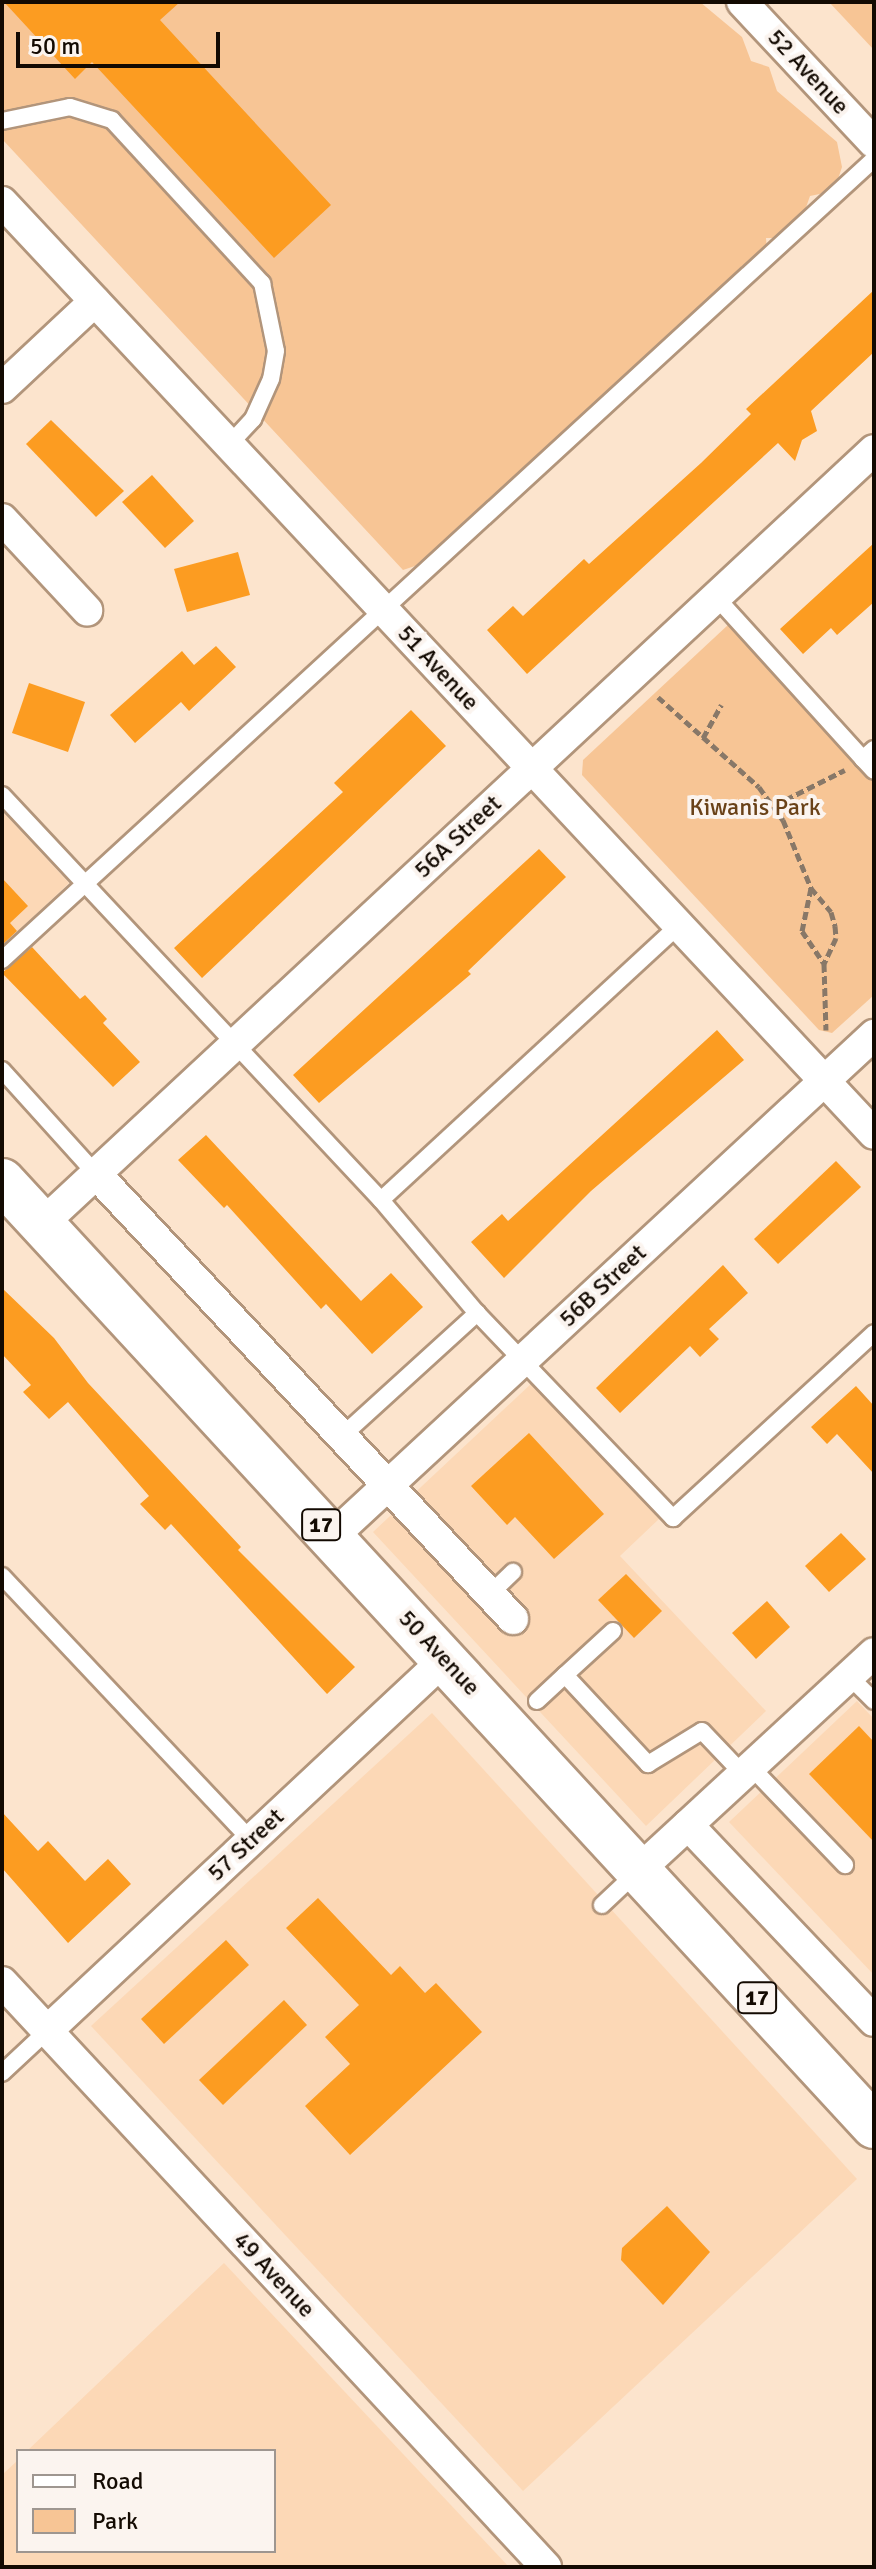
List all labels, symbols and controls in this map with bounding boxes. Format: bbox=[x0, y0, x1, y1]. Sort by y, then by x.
scale bar bbox=[20, 16, 224, 66]
street label: 52 Avenue bbox=[761, 23, 855, 121]
text: 50 m bbox=[30, 31, 80, 61]
street label: 51 Avenue bbox=[391, 619, 485, 717]
street label: 56A Street bbox=[409, 790, 507, 884]
park label: Kiwanis Park bbox=[689, 794, 821, 822]
street label: 56B Street bbox=[554, 1239, 652, 1333]
road number: 17 bbox=[301, 1507, 341, 1543]
street label: 50 Avenue bbox=[392, 1604, 486, 1702]
street label: 57 Street bbox=[202, 1803, 290, 1887]
road number: 17 bbox=[737, 1980, 777, 2016]
street label: 49 Avenue bbox=[227, 2226, 321, 2324]
legend bbox=[16, 2449, 276, 2553]
text: Road bbox=[92, 2466, 143, 2496]
text: Park bbox=[92, 2506, 138, 2536]

